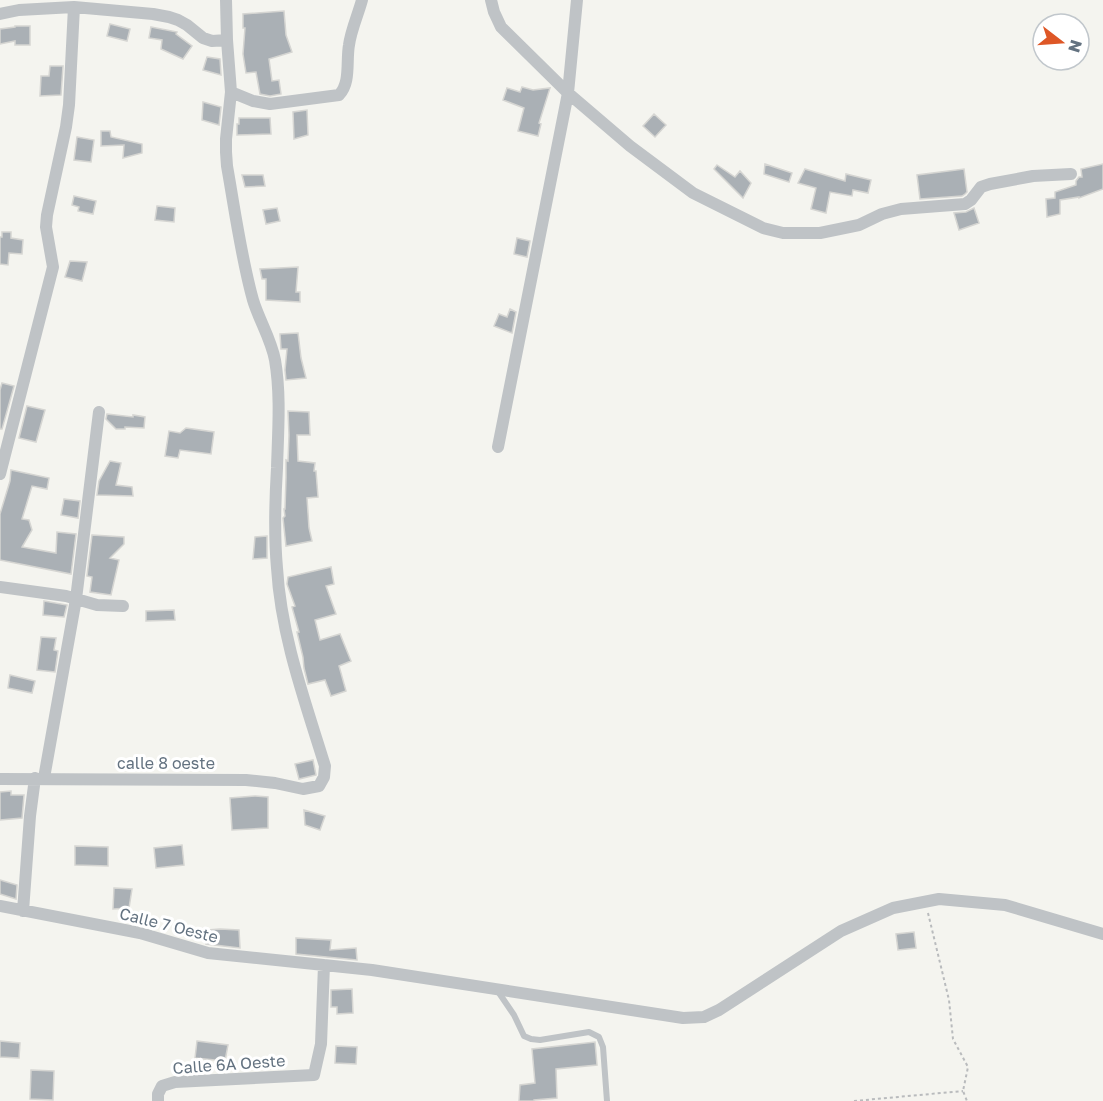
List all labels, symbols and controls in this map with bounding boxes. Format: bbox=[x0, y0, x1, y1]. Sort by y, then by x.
north arrow bbox=[1031, 12, 1091, 72]
text: N bbox=[1064, 38, 1087, 55]
street label: calle 8 oeste bbox=[117, 753, 215, 773]
street label: Calle 7 Oeste bbox=[118, 903, 220, 947]
street label: Calle 6A Oeste bbox=[172, 1050, 286, 1078]

